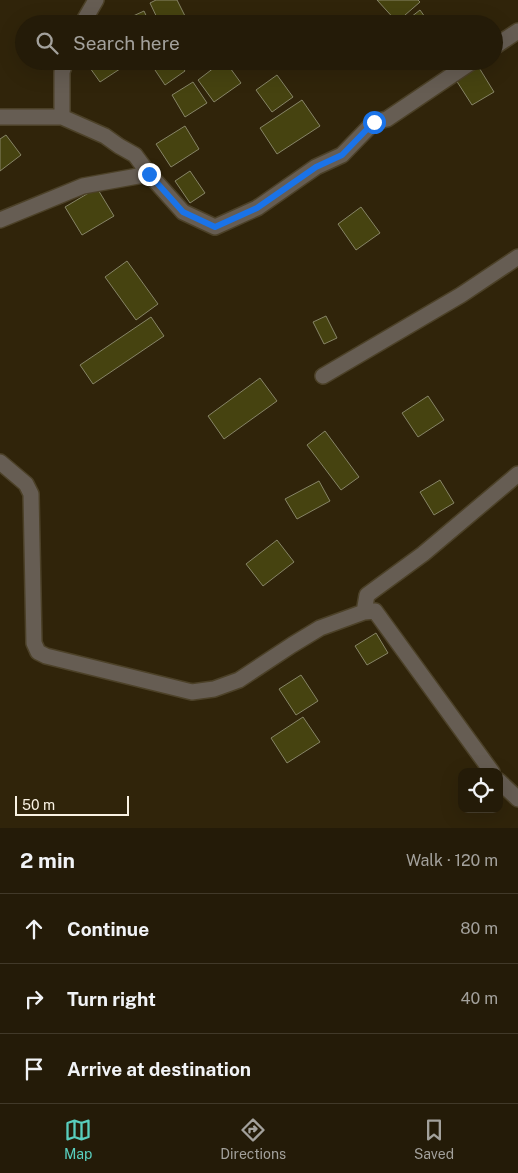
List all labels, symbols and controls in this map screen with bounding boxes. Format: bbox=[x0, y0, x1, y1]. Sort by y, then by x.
search box bbox=[15, 15, 503, 70]
icon: search bbox=[33, 29, 61, 57]
text: Search here bbox=[73, 32, 180, 54]
route start bbox=[363, 111, 386, 134]
route end bbox=[138, 163, 161, 186]
map controls bbox=[458, 768, 503, 813]
button: locate bbox=[458, 768, 503, 813]
scale bar bbox=[15, 793, 129, 816]
text: 50 m bbox=[22, 797, 55, 813]
text: 2 min bbox=[20, 848, 75, 873]
text: Walk · 120 m bbox=[406, 851, 498, 870]
icon: ahead bbox=[20, 915, 48, 943]
text: Continue bbox=[67, 918, 149, 940]
text: 80 m bbox=[460, 919, 498, 938]
icon: right bbox=[20, 985, 48, 1013]
text: Turn right bbox=[67, 988, 156, 1010]
text: 40 m bbox=[460, 989, 498, 1008]
icon: arrive bbox=[20, 1055, 48, 1083]
text: Arrive at destination bbox=[67, 1058, 251, 1080]
tab: Map bbox=[64, 1116, 92, 1162]
tab: Directions bbox=[220, 1116, 286, 1162]
tab: Saved bbox=[414, 1116, 454, 1162]

